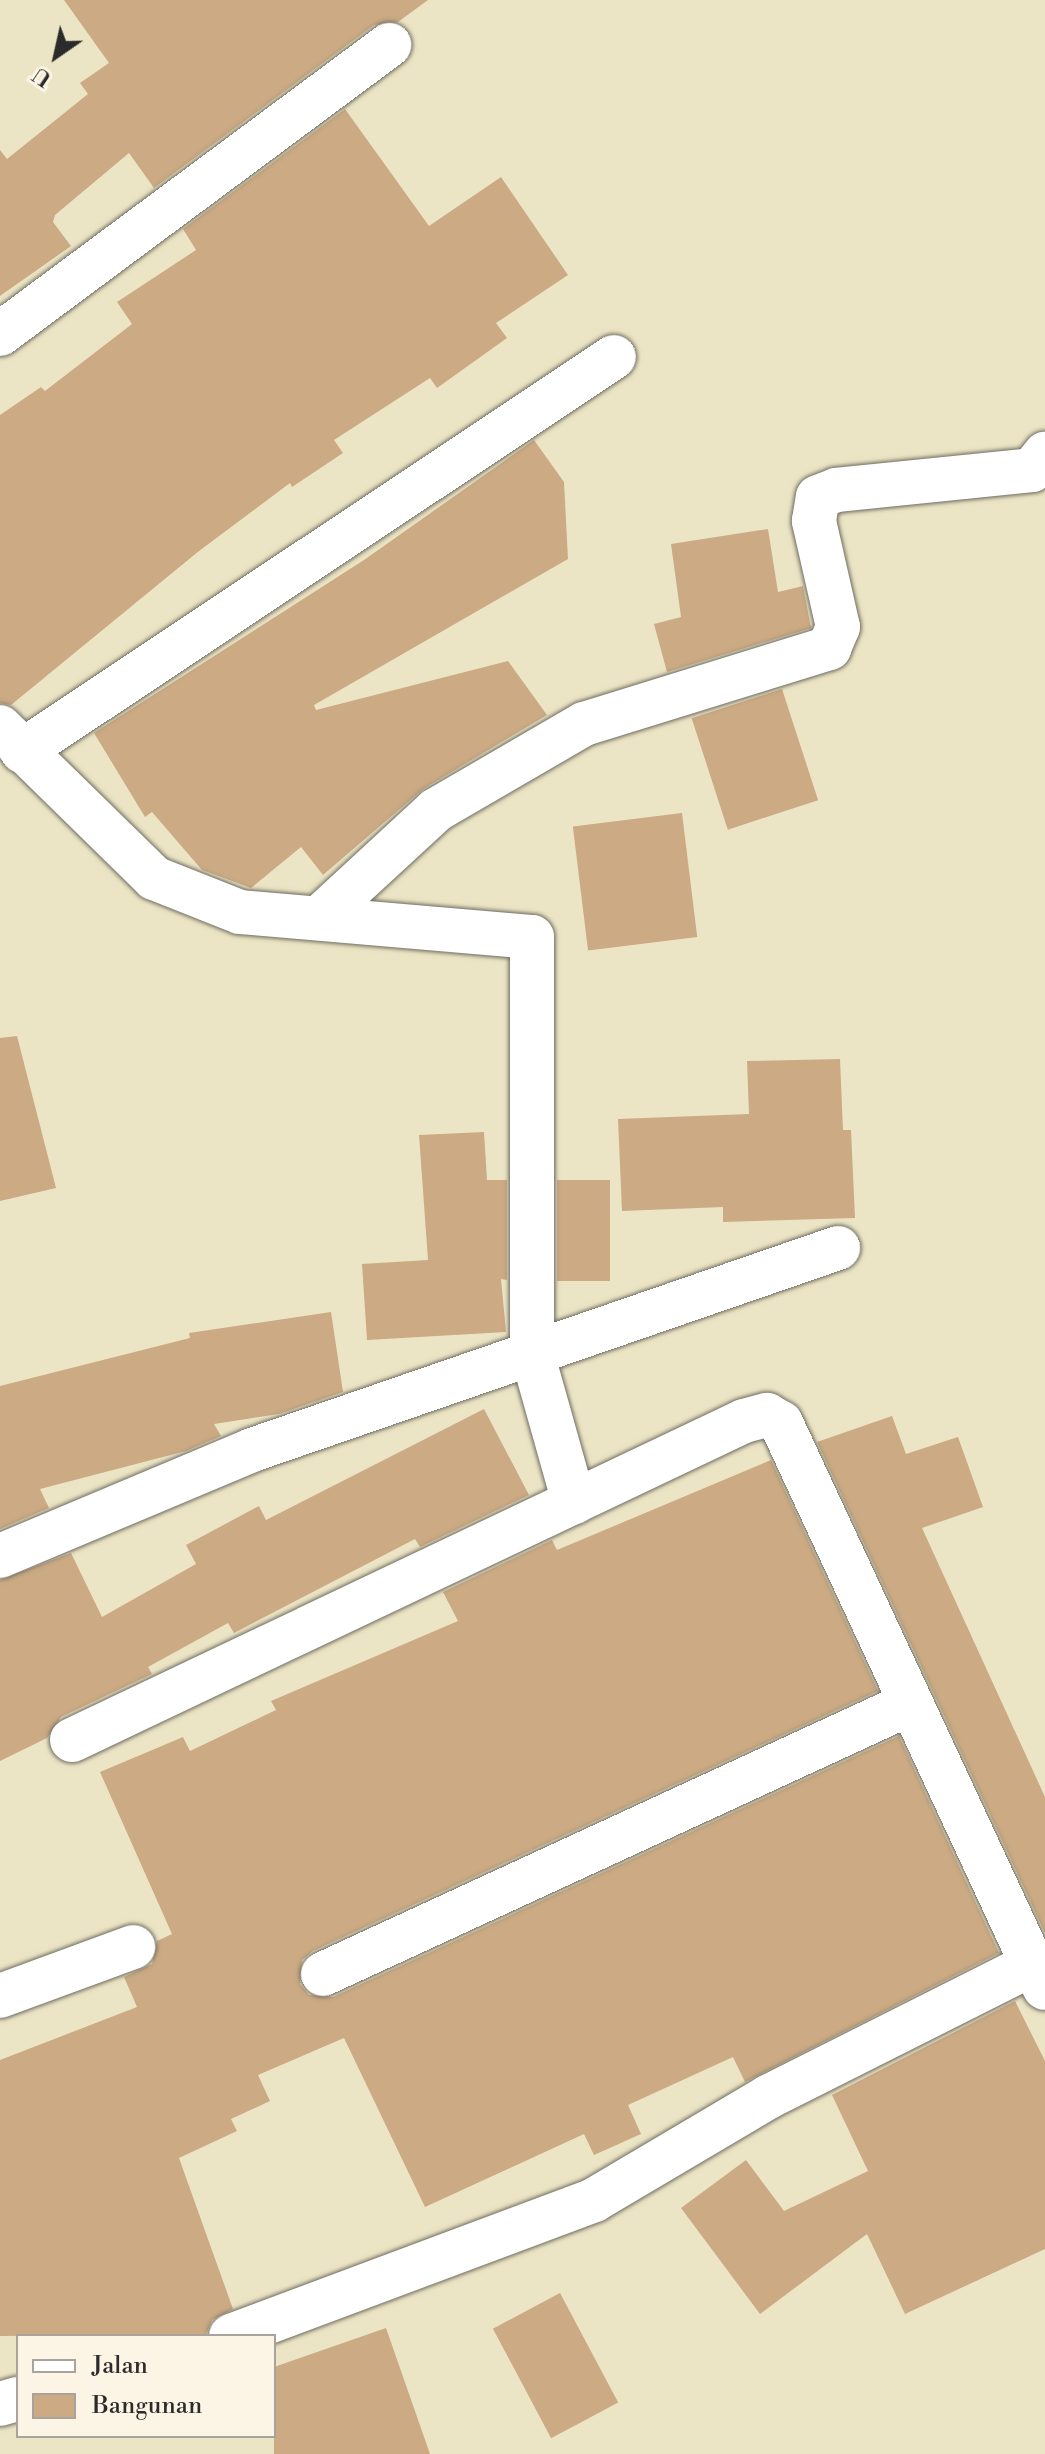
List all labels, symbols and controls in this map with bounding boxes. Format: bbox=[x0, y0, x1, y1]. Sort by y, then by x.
north arrow bbox=[16, 16, 96, 96]
text: U bbox=[28, 60, 57, 92]
legend bbox=[16, 2334, 276, 2438]
text: Jalan bbox=[92, 2351, 148, 2381]
text: Bangunan bbox=[92, 2391, 202, 2421]

